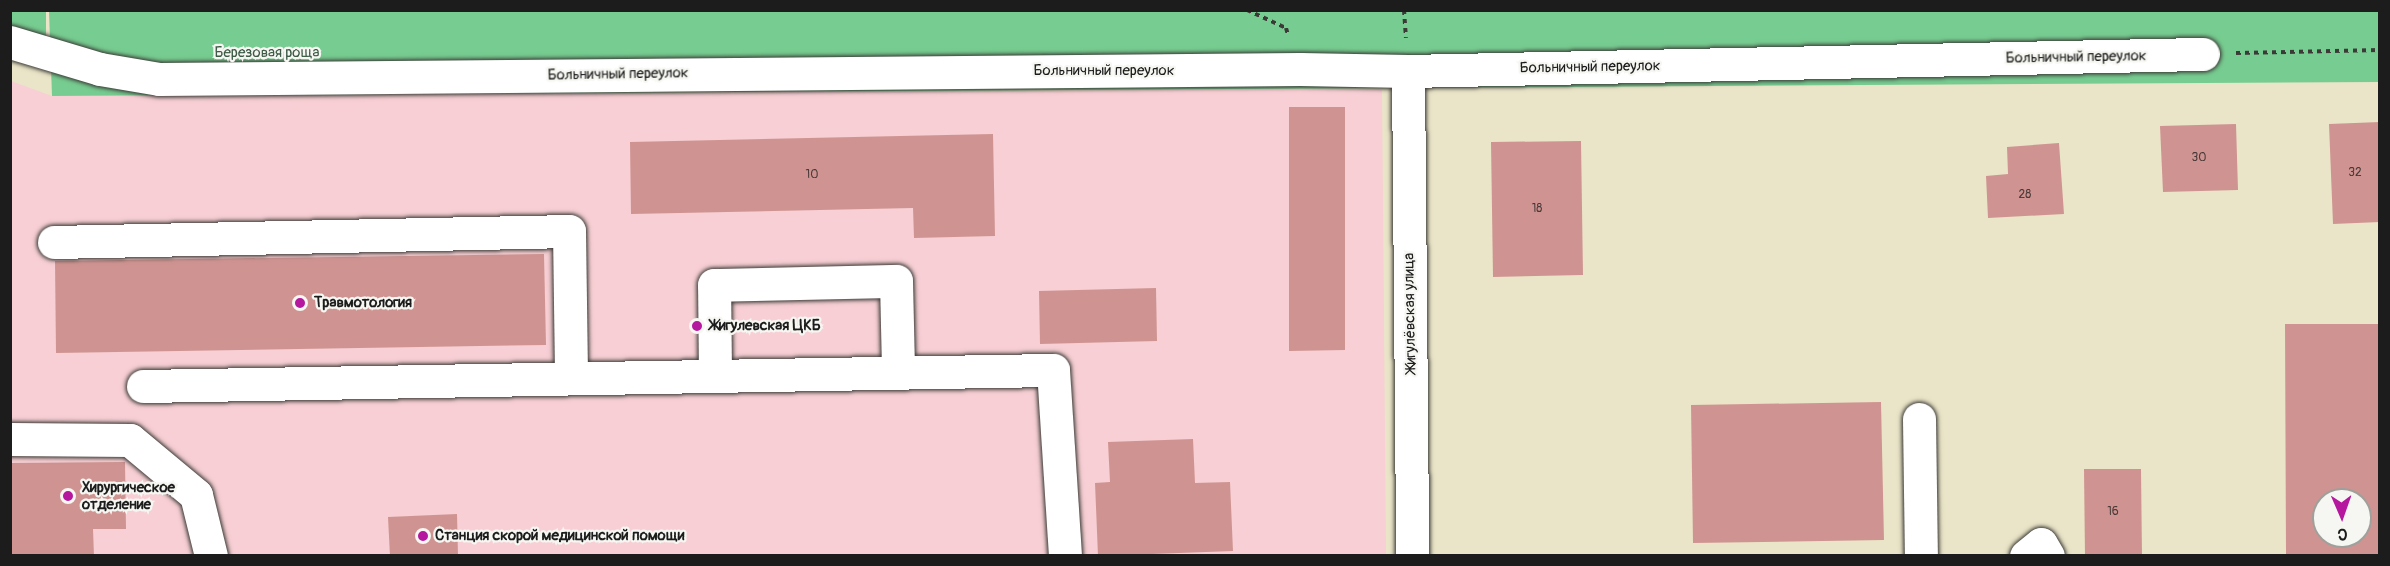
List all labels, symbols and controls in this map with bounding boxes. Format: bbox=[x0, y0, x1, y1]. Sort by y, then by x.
park label: Березовая роща bbox=[214, 44, 320, 62]
street label: Больничный переулок bbox=[2005, 47, 2147, 67]
street label: Больничный переулок bbox=[1519, 57, 1661, 77]
street label: Больничный переулок bbox=[1034, 62, 1174, 80]
street label: Больничный переулок bbox=[547, 64, 689, 84]
house number: 30 bbox=[2192, 151, 2206, 165]
house number: 32 bbox=[2348, 166, 2362, 180]
house number: 10 bbox=[806, 168, 818, 182]
house number: 28 bbox=[2019, 188, 2031, 202]
house number: 18 bbox=[1532, 202, 1542, 216]
street label: Жигулёвская улица bbox=[1400, 253, 1420, 373]
marker: Травмотология bbox=[291, 294, 309, 312]
place label: Травмотология bbox=[314, 294, 412, 312]
marker: Жигулевская ЦКБ bbox=[688, 317, 706, 335]
place label: Жигулевская ЦКБ bbox=[710, 317, 821, 335]
place label: Хирургическое отделение bbox=[82, 478, 175, 513]
marker: Хирургическое отделение bbox=[59, 487, 77, 505]
north arrow bbox=[2312, 488, 2372, 548]
house number: 16 bbox=[2107, 505, 2119, 519]
text: С bbox=[2337, 524, 2348, 544]
place label: Станция скорой медицинской помощи bbox=[435, 527, 684, 545]
marker: Станция скорой медицинской помощи bbox=[416, 529, 430, 543]

